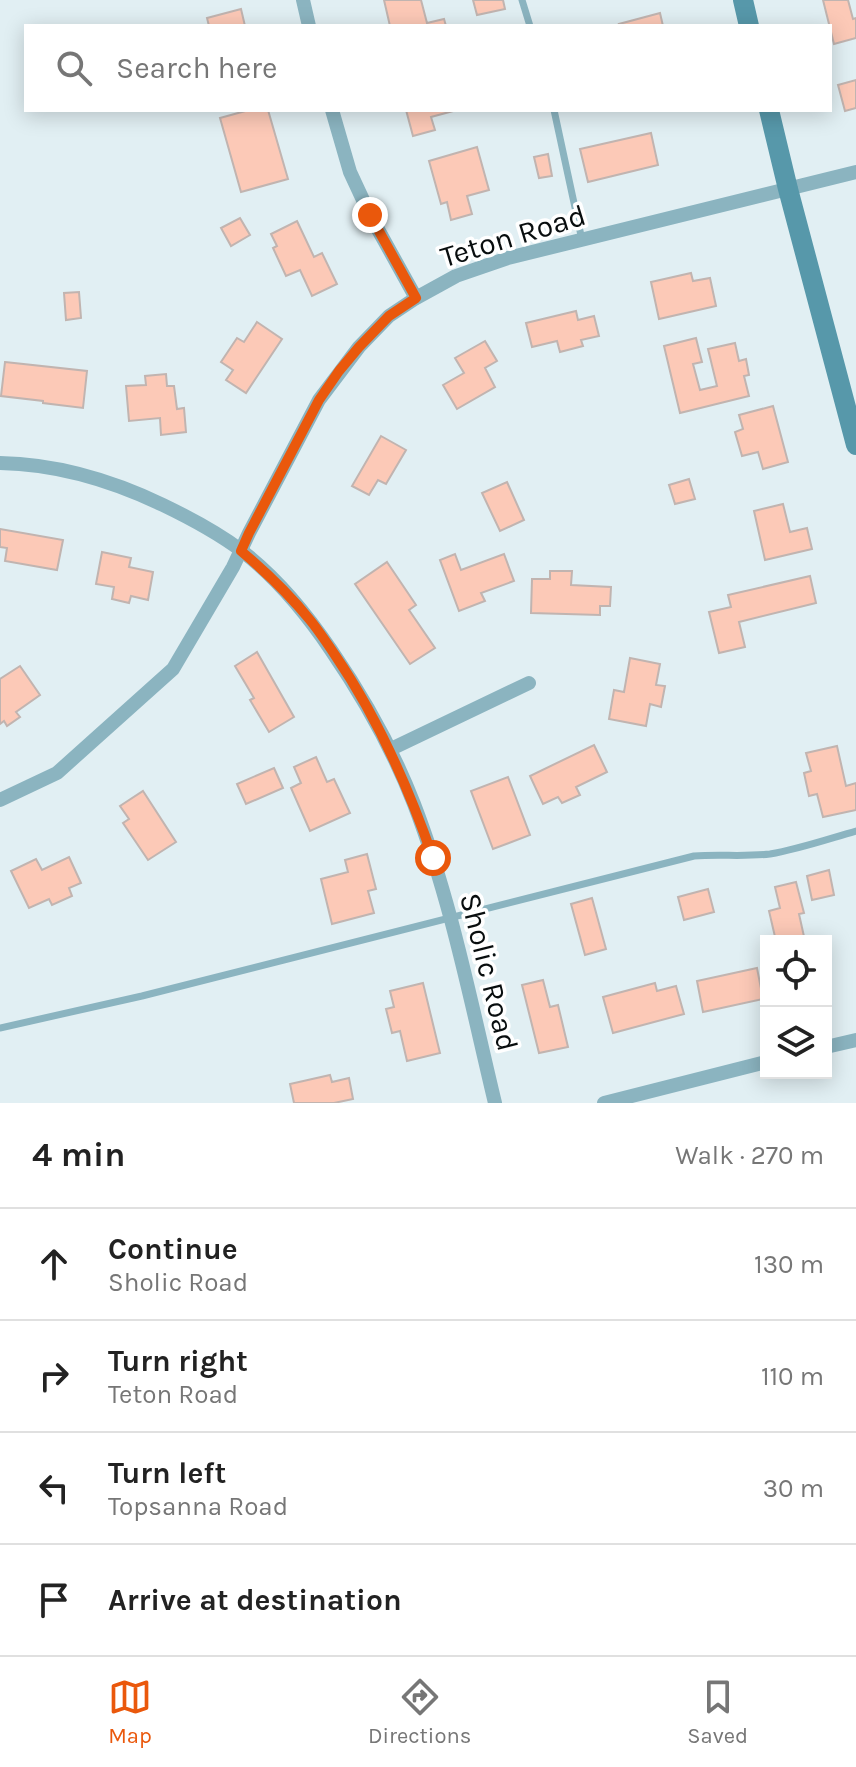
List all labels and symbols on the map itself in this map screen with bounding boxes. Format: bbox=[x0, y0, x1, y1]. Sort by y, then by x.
route end bbox=[352, 197, 388, 233]
street label: Teton Road bbox=[436, 197, 590, 275]
route start bbox=[415, 840, 451, 876]
street label: Sholic Road bbox=[452, 889, 526, 1055]

